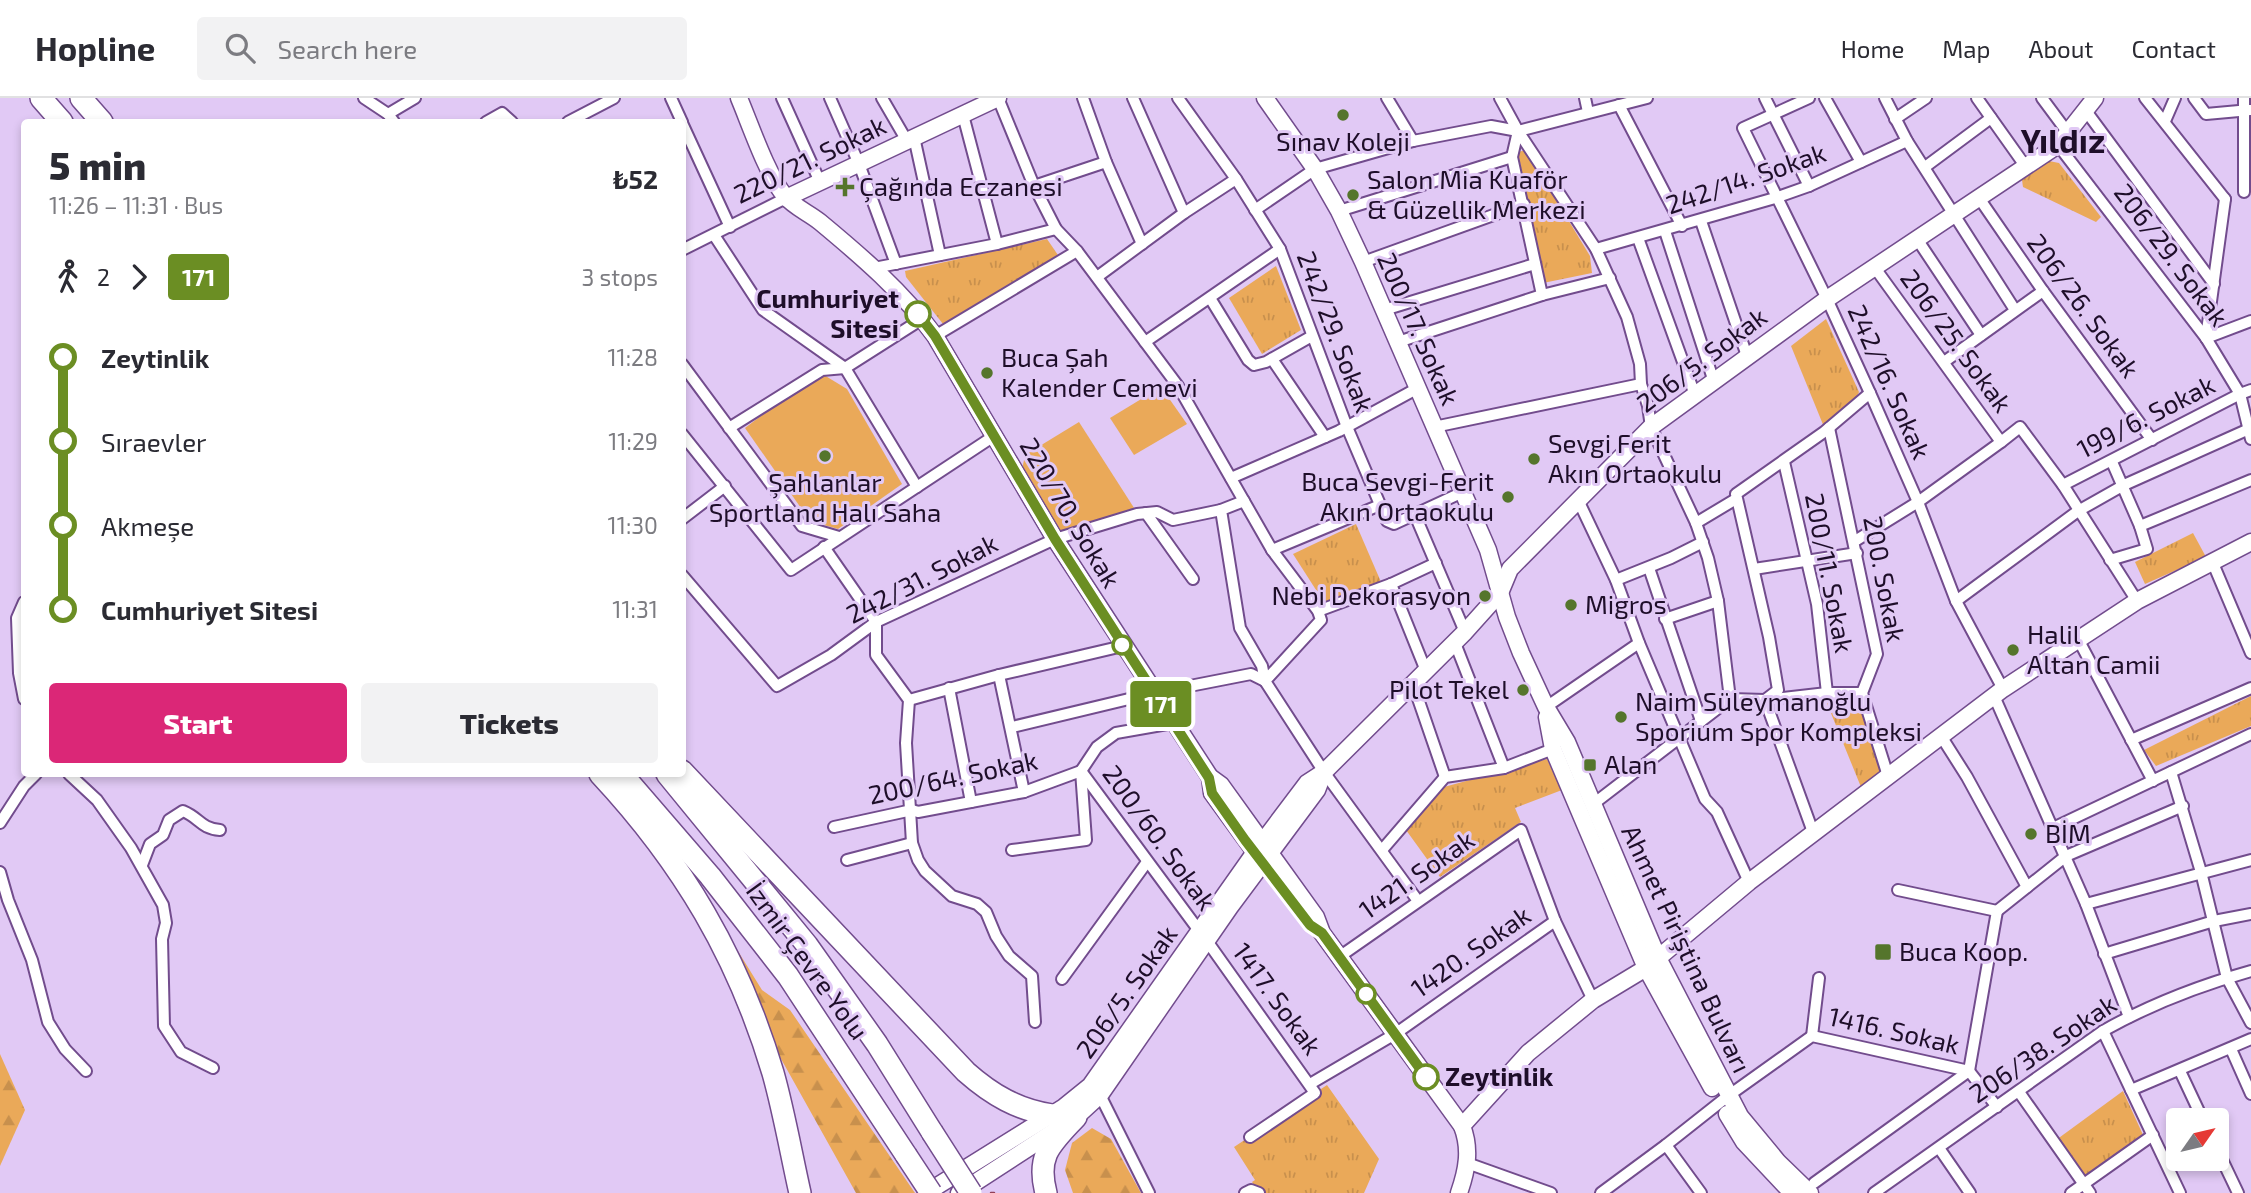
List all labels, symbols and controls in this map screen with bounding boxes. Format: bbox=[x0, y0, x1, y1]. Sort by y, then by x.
search box bbox=[197, 17, 687, 80]
text: Hopline bbox=[35, 28, 155, 68]
icon: search bbox=[221, 29, 259, 67]
text: Search here bbox=[277, 33, 417, 64]
text: Home bbox=[1841, 34, 1904, 63]
text: Map bbox=[1942, 34, 1990, 63]
text: About bbox=[2028, 34, 2094, 63]
text: Contact bbox=[2132, 34, 2216, 63]
marker: Sınav Koleji bbox=[1335, 107, 1351, 123]
street label: 220/21. Sokak bbox=[728, 109, 890, 209]
district label: Yıldız bbox=[2021, 120, 2105, 160]
place label: Sınav Koleji bbox=[1276, 125, 1410, 156]
street label: 242/14. Sokak bbox=[1662, 136, 1829, 219]
text: 5 min bbox=[49, 142, 146, 188]
text: ₺52 bbox=[613, 163, 658, 194]
place label: Salon Mia Kuaför & Güzellik Merkezi bbox=[1367, 163, 1586, 224]
place label: Çağında Eczanesi bbox=[859, 170, 1063, 203]
street label: 206/29. Sokak bbox=[2109, 177, 2236, 331]
marker: Çağında Eczanesi bbox=[837, 179, 853, 195]
marker: Salon Mia Kuaför & Güzellik Merkezi bbox=[1345, 187, 1361, 203]
text: 11:26 – 11:31 · Bus bbox=[49, 191, 223, 219]
street label: 206/26. Sokak bbox=[2022, 227, 2147, 383]
street label: 242/29. Sokak bbox=[1291, 247, 1381, 416]
street label: 200/17. Sokak bbox=[1372, 247, 1467, 409]
icon: walk bbox=[49, 258, 87, 296]
icon: forward bbox=[120, 258, 158, 296]
text: 171 bbox=[182, 262, 215, 291]
text: 2 bbox=[97, 263, 110, 291]
text: 3 stops bbox=[582, 263, 658, 291]
street label: 206/25. Sokak bbox=[1895, 263, 2019, 418]
place label: Cumhuriyet Sitesi bbox=[756, 282, 899, 343]
street label: 242/16. Sokak bbox=[1843, 299, 1938, 463]
street label: 206/5. Sokak bbox=[1630, 300, 1772, 418]
marker: Cumhuriyet Sitesi bbox=[905, 301, 931, 327]
place label: Buca Şah Kalender Cemevi bbox=[1001, 341, 1198, 402]
text: Zeytinlik bbox=[101, 342, 209, 373]
text: 11:28 bbox=[607, 343, 658, 371]
marker: Buca Şah Kalender Cemevi bbox=[979, 365, 995, 381]
street label: 199/6. Sokak bbox=[2071, 368, 2219, 464]
text: Sıraevler bbox=[101, 426, 207, 457]
text: 11:29 bbox=[608, 427, 658, 455]
place label: Sevgi Ferit Akın Ortaokulu bbox=[1548, 427, 1722, 488]
street label: 220/70. Sokak bbox=[1014, 432, 1128, 593]
marker: Şahlanlar Sportland Halı Saha bbox=[817, 448, 833, 464]
marker: Sevgi Ferit Akın Ortaokulu bbox=[1526, 451, 1542, 467]
place label: Buca Sevgi-Ferit Akın Ortaokulu bbox=[1301, 465, 1494, 526]
place label: Şahlanlar Sportland Halı Saha bbox=[709, 466, 941, 527]
marker: Buca Sevgi-Ferit Akın Ortaokulu bbox=[1500, 489, 1516, 505]
street label: 200/11. Sokak bbox=[1800, 490, 1861, 655]
text: Akmeşe bbox=[101, 510, 194, 541]
text: 11:30 bbox=[608, 511, 658, 539]
street label: 200. Sokak bbox=[1858, 513, 1913, 644]
street label: 242/31. Sokak bbox=[841, 526, 1002, 629]
place label: Nebi Dekorasyon bbox=[1272, 579, 1471, 610]
marker: Nebi Dekorasyon bbox=[1477, 588, 1493, 604]
place label: Migros bbox=[1585, 588, 1667, 619]
text: Cumhuriyet Sitesi bbox=[101, 594, 318, 625]
text: 11:31 bbox=[612, 595, 658, 623]
marker: Migros bbox=[1563, 597, 1579, 613]
place label: Halil Altan Camii bbox=[2027, 618, 2161, 679]
unlabelled marker bbox=[1112, 635, 1132, 655]
marker: Halil Altan Camii bbox=[2005, 642, 2021, 658]
place label: Pilot Tekel bbox=[1389, 673, 1509, 704]
line badge: 171 bbox=[1121, 681, 1201, 727]
marker: Pilot Tekel bbox=[1515, 682, 1531, 698]
button: Start bbox=[49, 683, 347, 763]
button: Tickets bbox=[361, 683, 658, 763]
place label: Naim Süleymanoğlu Sporium Spor Kompleksi bbox=[1635, 685, 1922, 746]
text: 171 bbox=[1144, 689, 1178, 718]
marker: Naim Süleymanoğlu Sporium Spor Kompleksi bbox=[1613, 709, 1629, 725]
street label: 200/64. Sokak bbox=[865, 743, 1040, 810]
place label: Alan bbox=[1604, 748, 1657, 779]
marker: Alan bbox=[1582, 757, 1598, 773]
street label: 200/60. Sokak bbox=[1097, 759, 1223, 916]
place label: BİM bbox=[2045, 817, 2091, 848]
street label: Ahmet Piriştina Bulvarı bbox=[1614, 819, 1758, 1078]
street label: 1421. Sokak bbox=[1353, 823, 1480, 925]
marker: BİM bbox=[2023, 826, 2039, 842]
street label: İzmir Çevre Yolu bbox=[739, 875, 876, 1046]
street label: 1420. Sokak bbox=[1405, 898, 1536, 1003]
street label: 206/5. Sokak bbox=[1069, 919, 1183, 1063]
place label: Buca Koop. bbox=[1899, 935, 2028, 966]
street label: 1417. Sokak bbox=[1227, 936, 1329, 1060]
marker: Buca Koop. bbox=[1873, 942, 1893, 962]
unlabelled marker bbox=[1356, 984, 1376, 1004]
street label: 206/38. Sokak bbox=[1963, 987, 2122, 1108]
street label: 1416. Sokak bbox=[1826, 999, 1963, 1060]
place label: Zeytinlik bbox=[1445, 1060, 1554, 1092]
marker: Zeytinlik bbox=[1413, 1064, 1439, 1090]
north arrow bbox=[2166, 1108, 2230, 1171]
map controls bbox=[2166, 1108, 2229, 1171]

